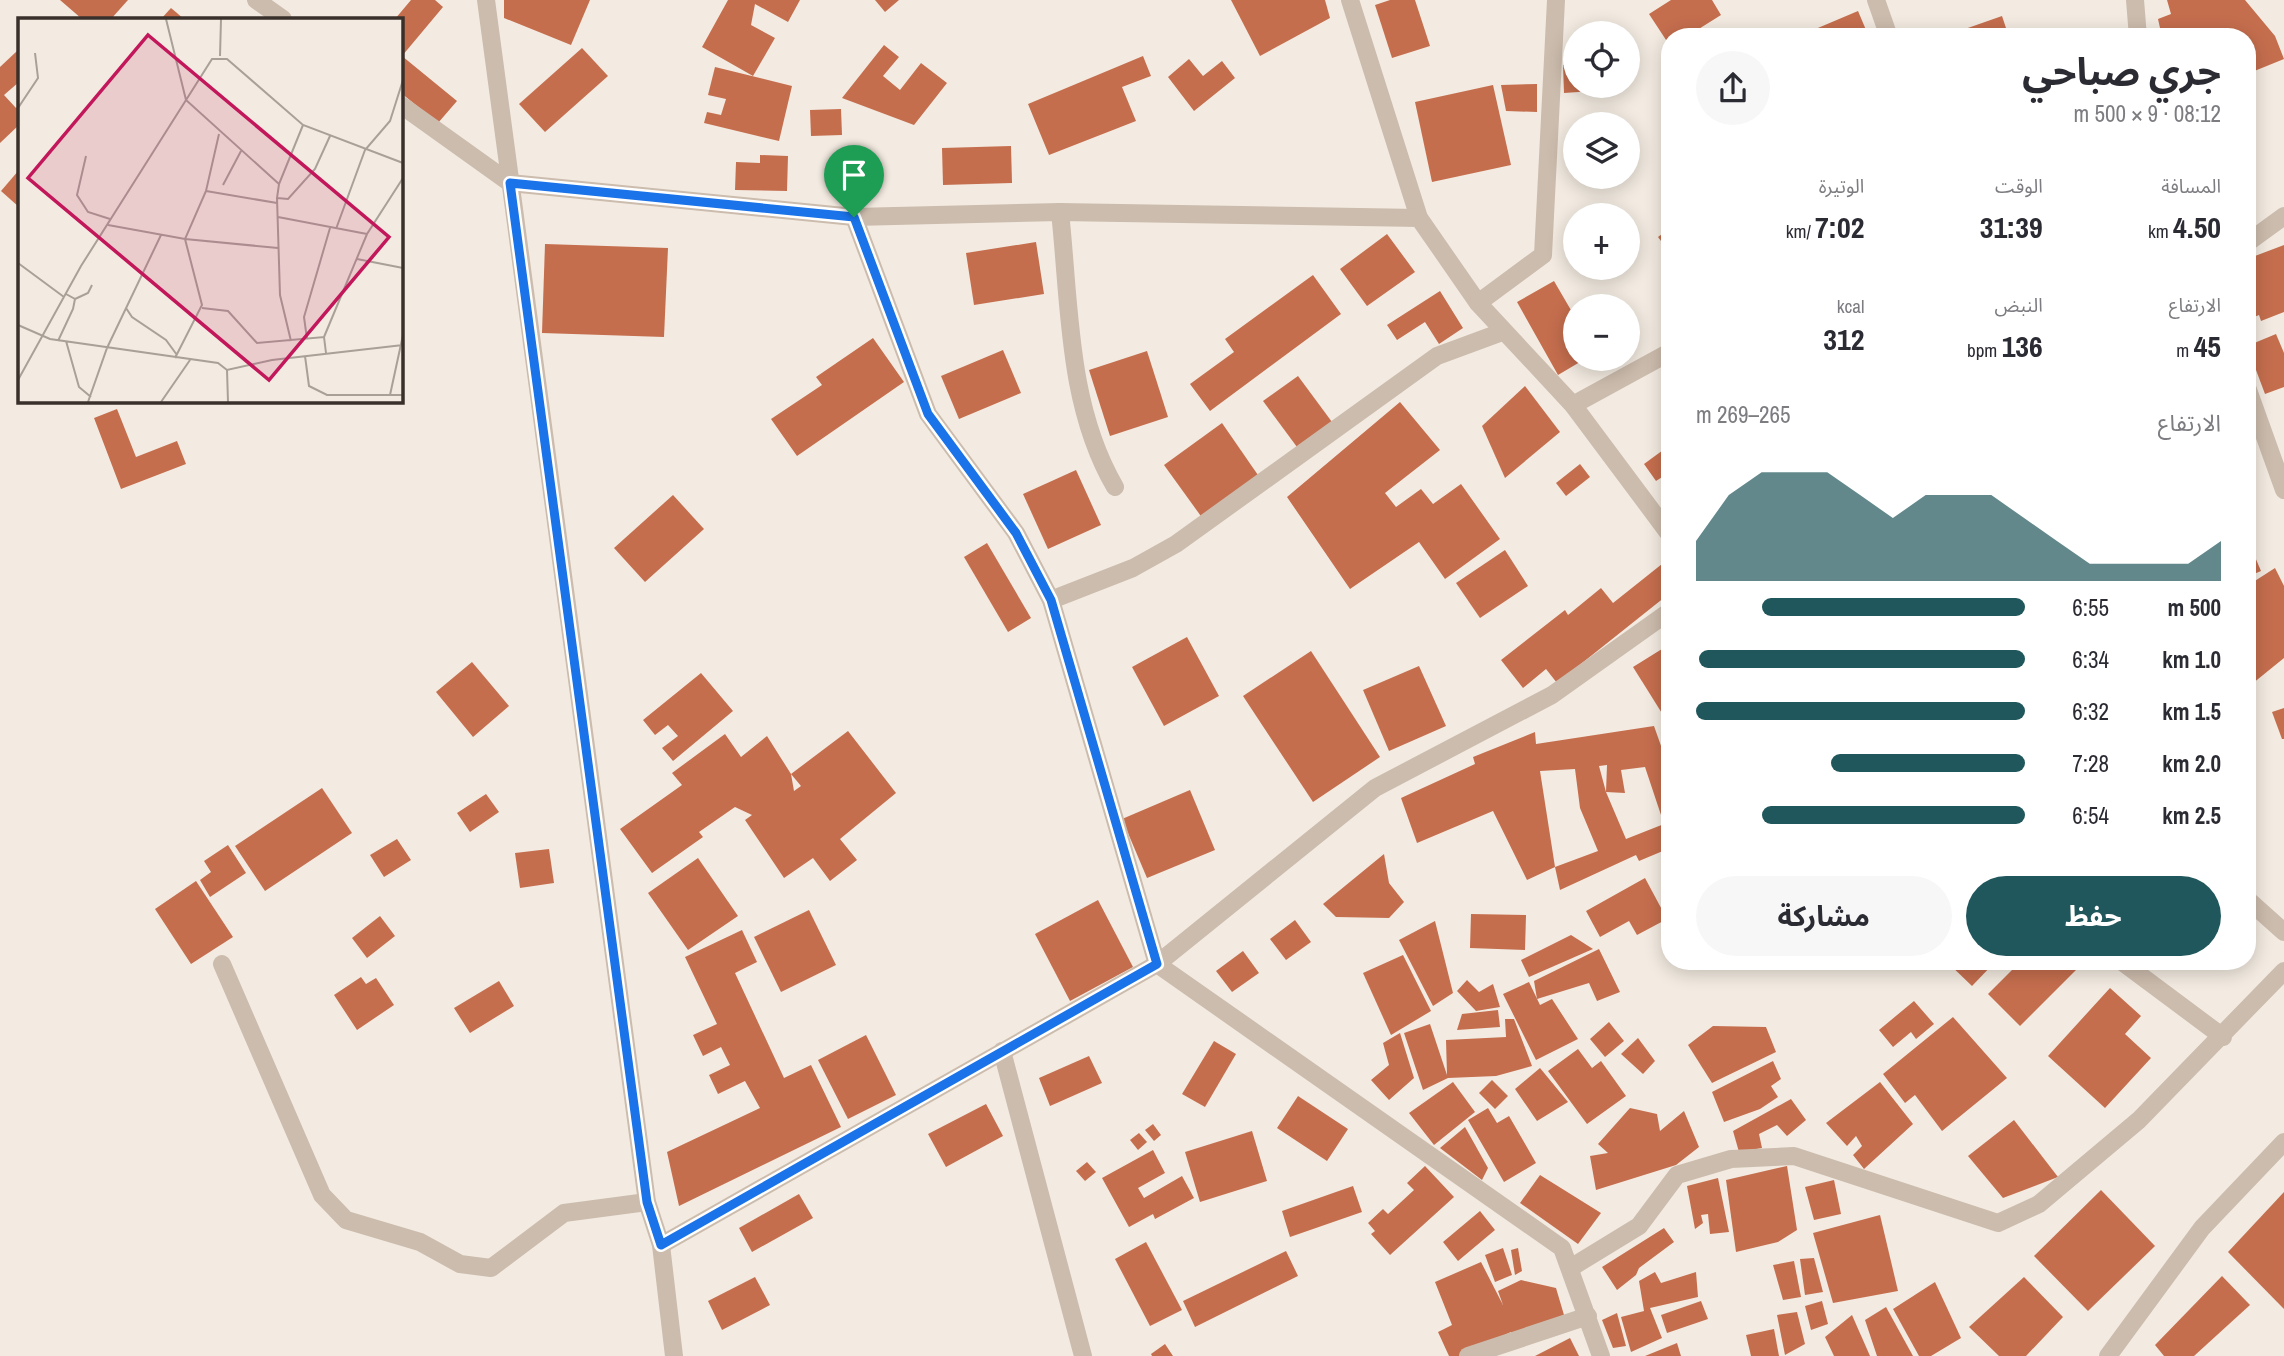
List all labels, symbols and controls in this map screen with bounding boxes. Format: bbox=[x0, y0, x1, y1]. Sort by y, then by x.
inset map bbox=[18, 18, 402, 402]
map controls bbox=[1563, 21, 1640, 371]
button: locate bbox=[1563, 21, 1640, 98]
text: جري صباحي bbox=[2022, 46, 2221, 97]
button: share bbox=[1696, 51, 1770, 125]
text: 08:12 · 9 × 500 m bbox=[2074, 98, 2221, 129]
button: layers bbox=[1563, 112, 1640, 189]
pin bbox=[824, 145, 884, 217]
icon: arrive bbox=[835, 156, 873, 194]
text: الوتيرة bbox=[1819, 173, 1864, 199]
text: الوقت bbox=[1995, 173, 2043, 199]
text: المسافة bbox=[2161, 173, 2221, 199]
button: + bbox=[1563, 203, 1640, 280]
text: 7:02 bbox=[1815, 207, 1864, 247]
text: 31:39 bbox=[1980, 207, 2043, 247]
text: 4.50 bbox=[2173, 207, 2221, 247]
text: /km bbox=[1786, 218, 1815, 244]
text: km bbox=[2148, 218, 2173, 244]
text: النبض bbox=[1994, 292, 2043, 318]
text: الارتفاع bbox=[2169, 292, 2221, 318]
text: kcal bbox=[1837, 293, 1864, 319]
button: − bbox=[1563, 294, 1640, 371]
text: 312 bbox=[1823, 319, 1864, 359]
text: 136 bbox=[2002, 326, 2043, 366]
text: 45 bbox=[2194, 326, 2221, 366]
text: bpm bbox=[1967, 337, 2002, 363]
text: m bbox=[2176, 337, 2194, 363]
text: 265–269 m bbox=[1696, 399, 1790, 430]
text: الارتفاع bbox=[2158, 407, 2221, 438]
text: 6:55 bbox=[2072, 592, 2109, 623]
text: 500 m bbox=[2168, 592, 2221, 623]
text: 6:34 bbox=[2072, 644, 2109, 675]
text: 1.0 km bbox=[2162, 644, 2221, 675]
text: 6:32 bbox=[2072, 696, 2109, 727]
text: 1.5 km bbox=[2162, 696, 2221, 727]
text: 7:28 bbox=[2072, 748, 2109, 779]
text: 2.0 km bbox=[2162, 748, 2221, 779]
text: 6:54 bbox=[2072, 800, 2109, 831]
text: 2.5 km bbox=[2162, 800, 2221, 831]
button: مشاركة bbox=[1696, 876, 1952, 956]
button: حفظ bbox=[1966, 876, 2221, 956]

